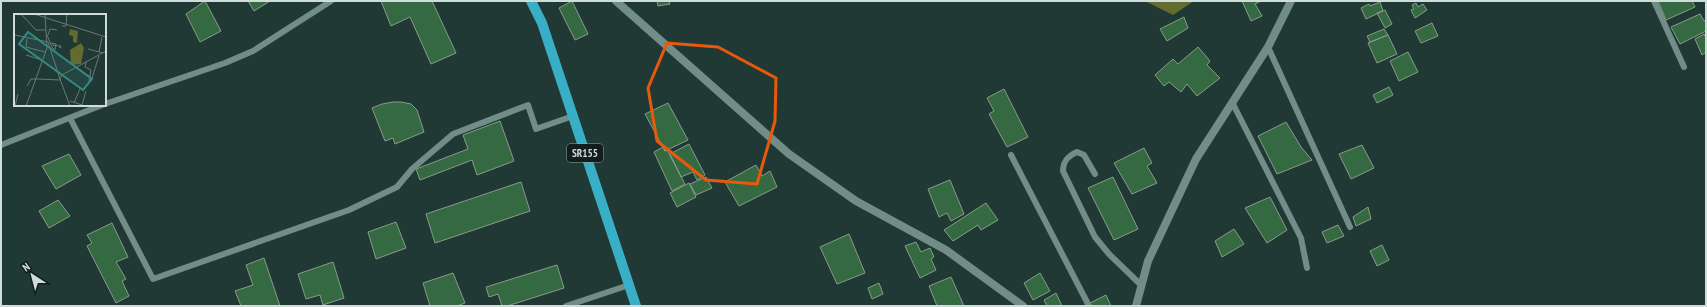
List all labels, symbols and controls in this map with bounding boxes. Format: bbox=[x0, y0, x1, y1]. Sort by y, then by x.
inset map bbox=[14, 14, 106, 106]
road number: SR155 bbox=[567, 144, 603, 162]
north arrow bbox=[12, 255, 52, 295]
text: N bbox=[20, 259, 33, 274]

